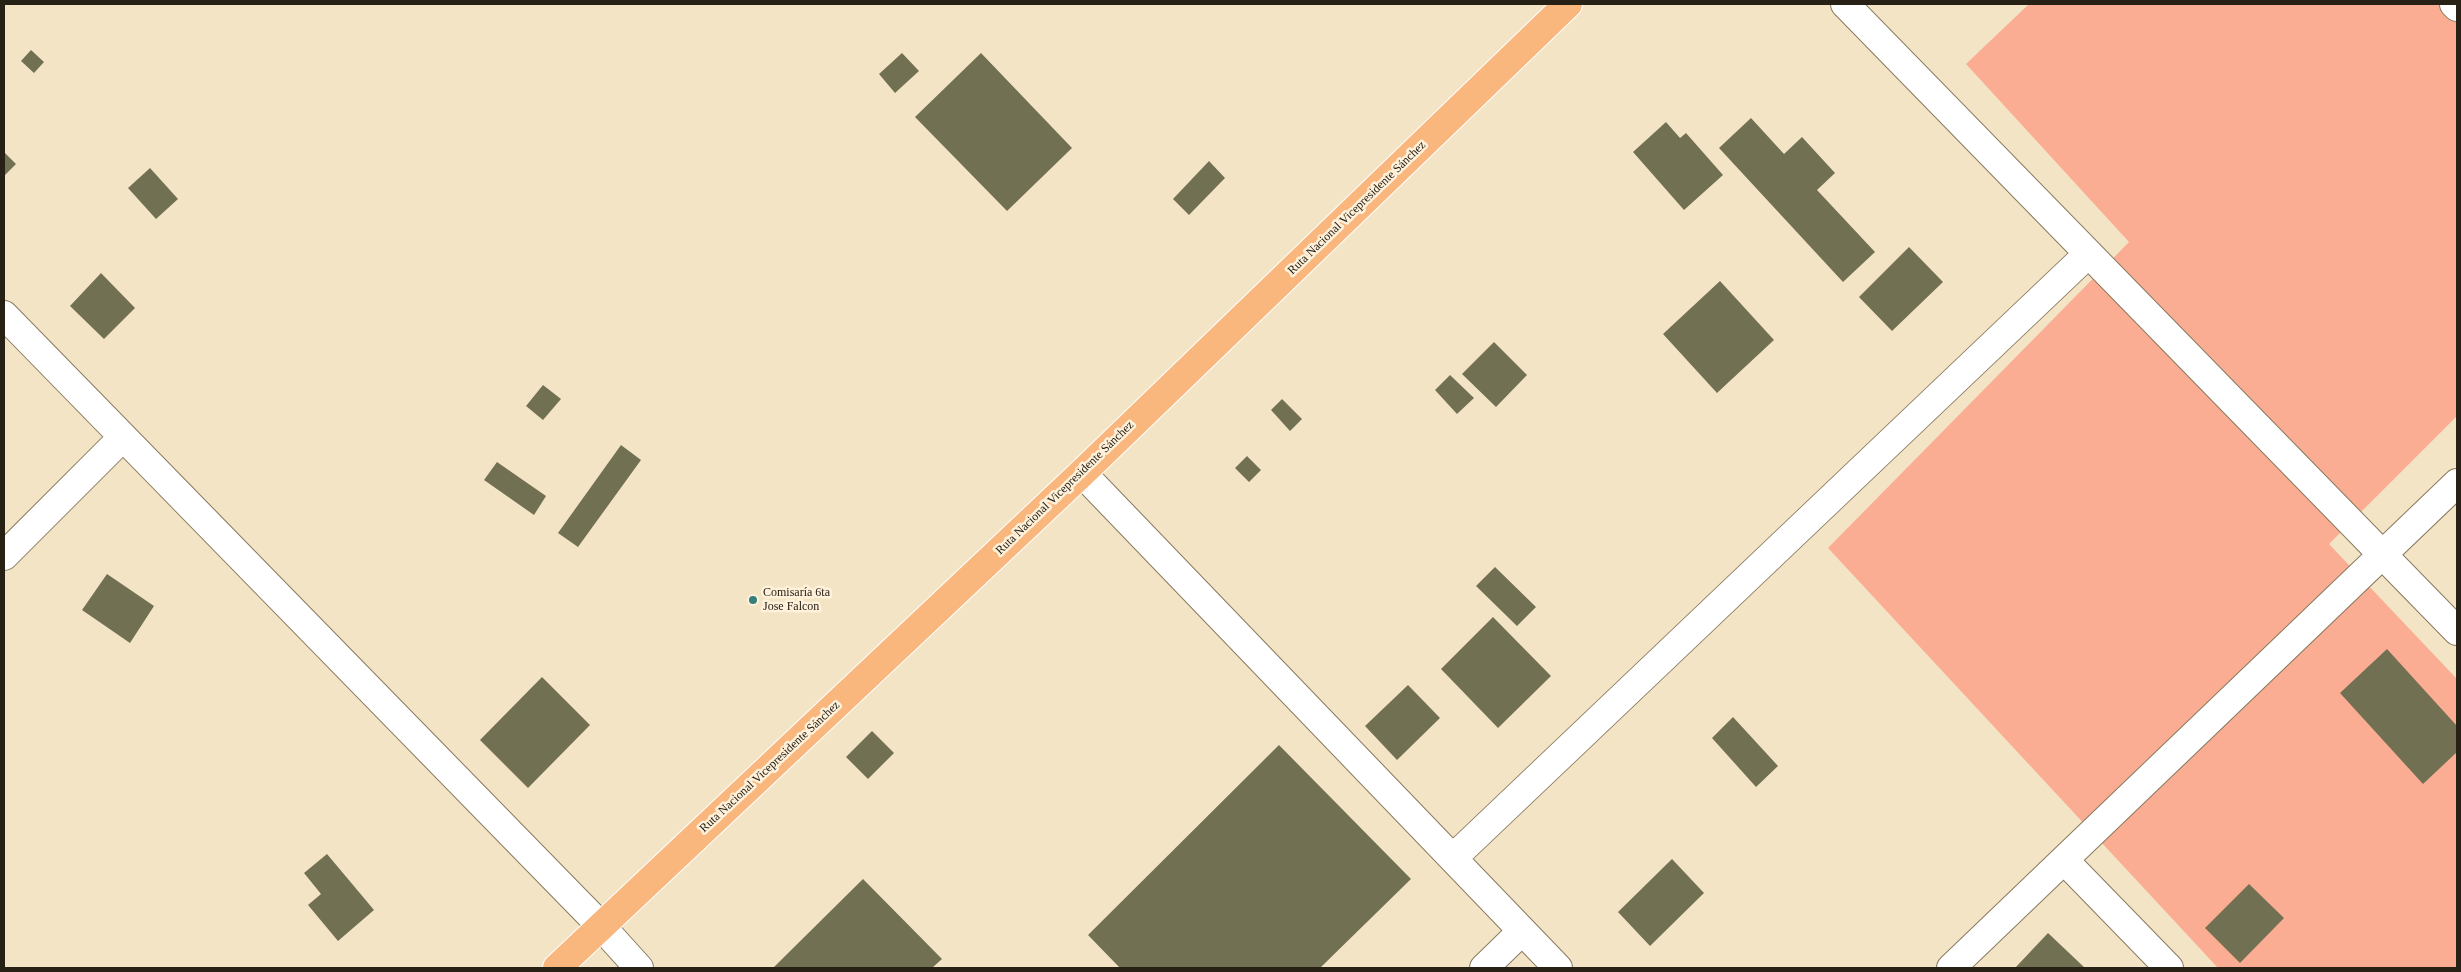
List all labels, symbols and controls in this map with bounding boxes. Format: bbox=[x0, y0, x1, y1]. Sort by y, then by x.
street label: Ruta Nacional Vicepresidente Sánchez bbox=[1285, 138, 1429, 278]
street label: Ruta Nacional Vicepresidente Sánchez bbox=[993, 418, 1137, 558]
place label: Comisaría 6ta Jose Falcon bbox=[763, 586, 830, 614]
marker: Comisaría 6ta Jose Falcon bbox=[747, 594, 759, 606]
street label: Ruta Nacional Vicepresidente Sánchez bbox=[697, 698, 843, 836]

